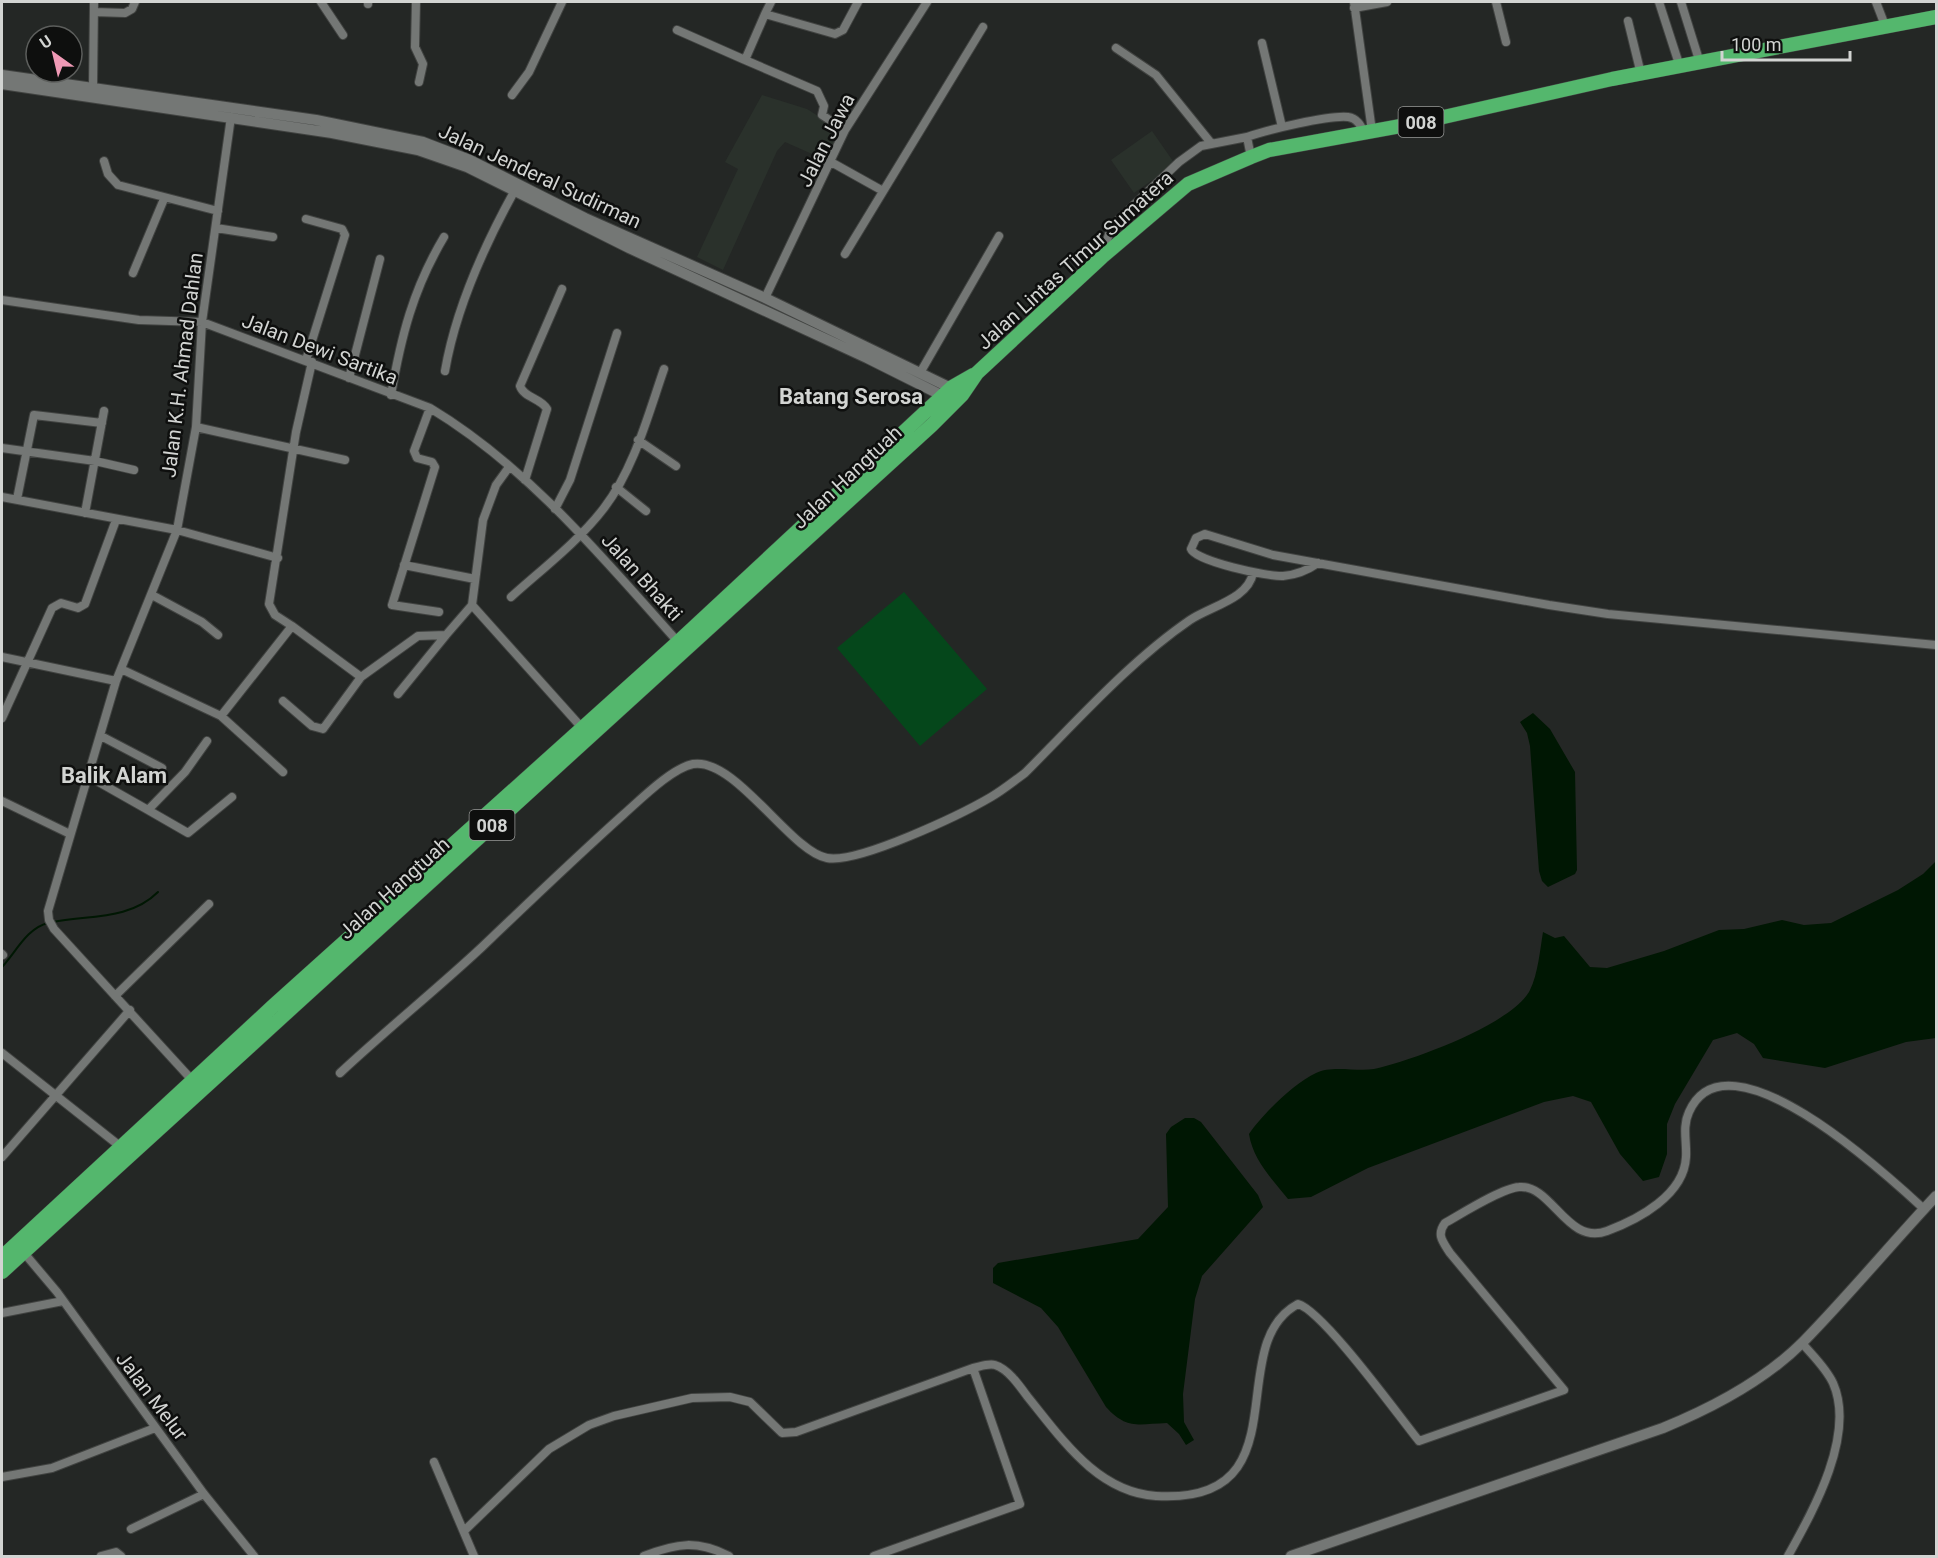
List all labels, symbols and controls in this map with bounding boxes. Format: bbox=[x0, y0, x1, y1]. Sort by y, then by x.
north arrow bbox=[24, 24, 84, 84]
scale bar bbox=[1722, 24, 1850, 62]
text: U bbox=[36, 31, 56, 53]
text: 100 m bbox=[1731, 34, 1782, 55]
street label: Jalan Jawa bbox=[792, 89, 860, 191]
road number: 008 bbox=[1398, 107, 1444, 137]
street label: Jalan Jenderal Sudirman bbox=[435, 119, 645, 233]
street label: Jalan Lintas Timur Sumatera bbox=[972, 166, 1178, 354]
street label: Jalan K.H. Ahmad Dahlan bbox=[156, 251, 208, 479]
street label: Jalan Dewi Sartika bbox=[239, 308, 401, 390]
district label: Batang Serosa bbox=[779, 384, 923, 409]
street label: Jalan Hangtuah bbox=[787, 420, 907, 534]
street label: Jalan Bhakti bbox=[596, 528, 688, 626]
district label: Balik Alam bbox=[61, 763, 167, 788]
road number: 008 bbox=[470, 810, 514, 840]
street label: Jalan Hangtuah bbox=[334, 832, 454, 944]
street label: Jalan Melur bbox=[111, 1347, 193, 1445]

